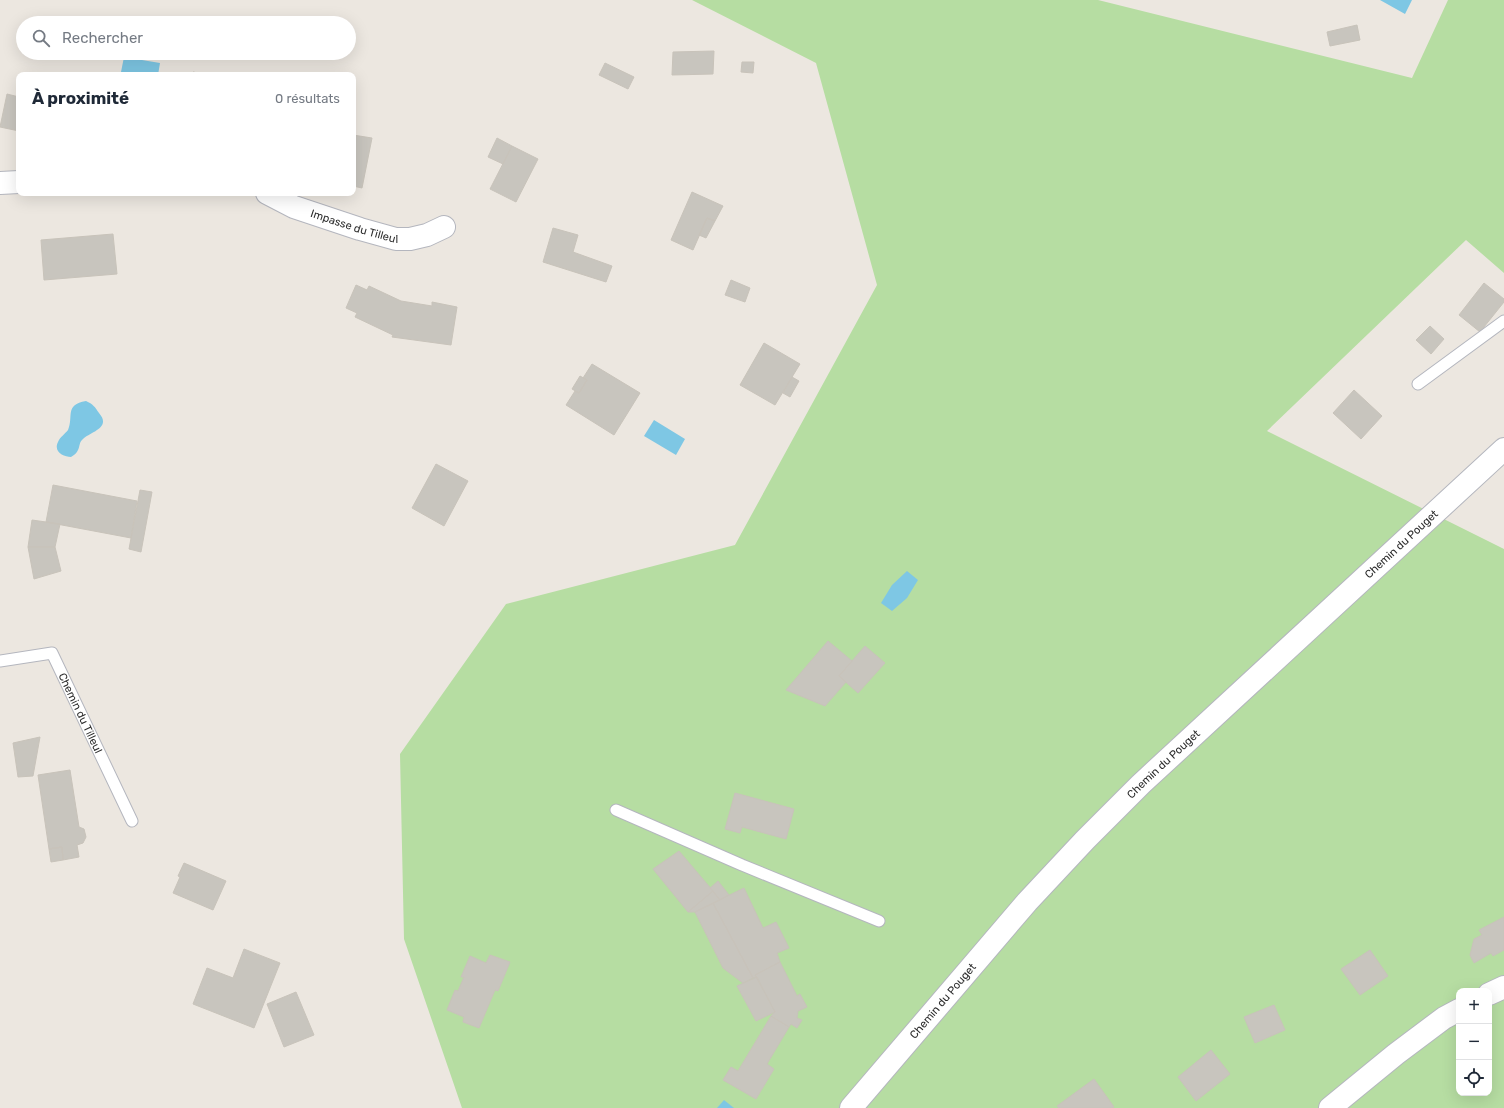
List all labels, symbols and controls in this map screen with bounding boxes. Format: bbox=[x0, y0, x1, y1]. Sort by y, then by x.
search box bbox=[16, 16, 356, 60]
icon: search bbox=[30, 27, 52, 49]
text: Rechercher bbox=[62, 29, 143, 47]
text: À proximité bbox=[32, 88, 129, 108]
text: 0 résultats bbox=[275, 91, 340, 106]
street label: Impasse du Tilleul bbox=[309, 207, 398, 246]
street label: Chemin du Pouget bbox=[1362, 507, 1441, 581]
street label: Chemin du Tilleul bbox=[55, 671, 105, 755]
street label: Chemin du Pouget bbox=[1124, 727, 1203, 801]
street label: Chemin du Pouget bbox=[907, 960, 979, 1041]
map controls bbox=[1456, 988, 1492, 1096]
button: + bbox=[1456, 988, 1492, 1024]
button: − bbox=[1456, 1024, 1492, 1060]
button: locate bbox=[1456, 1060, 1492, 1096]

